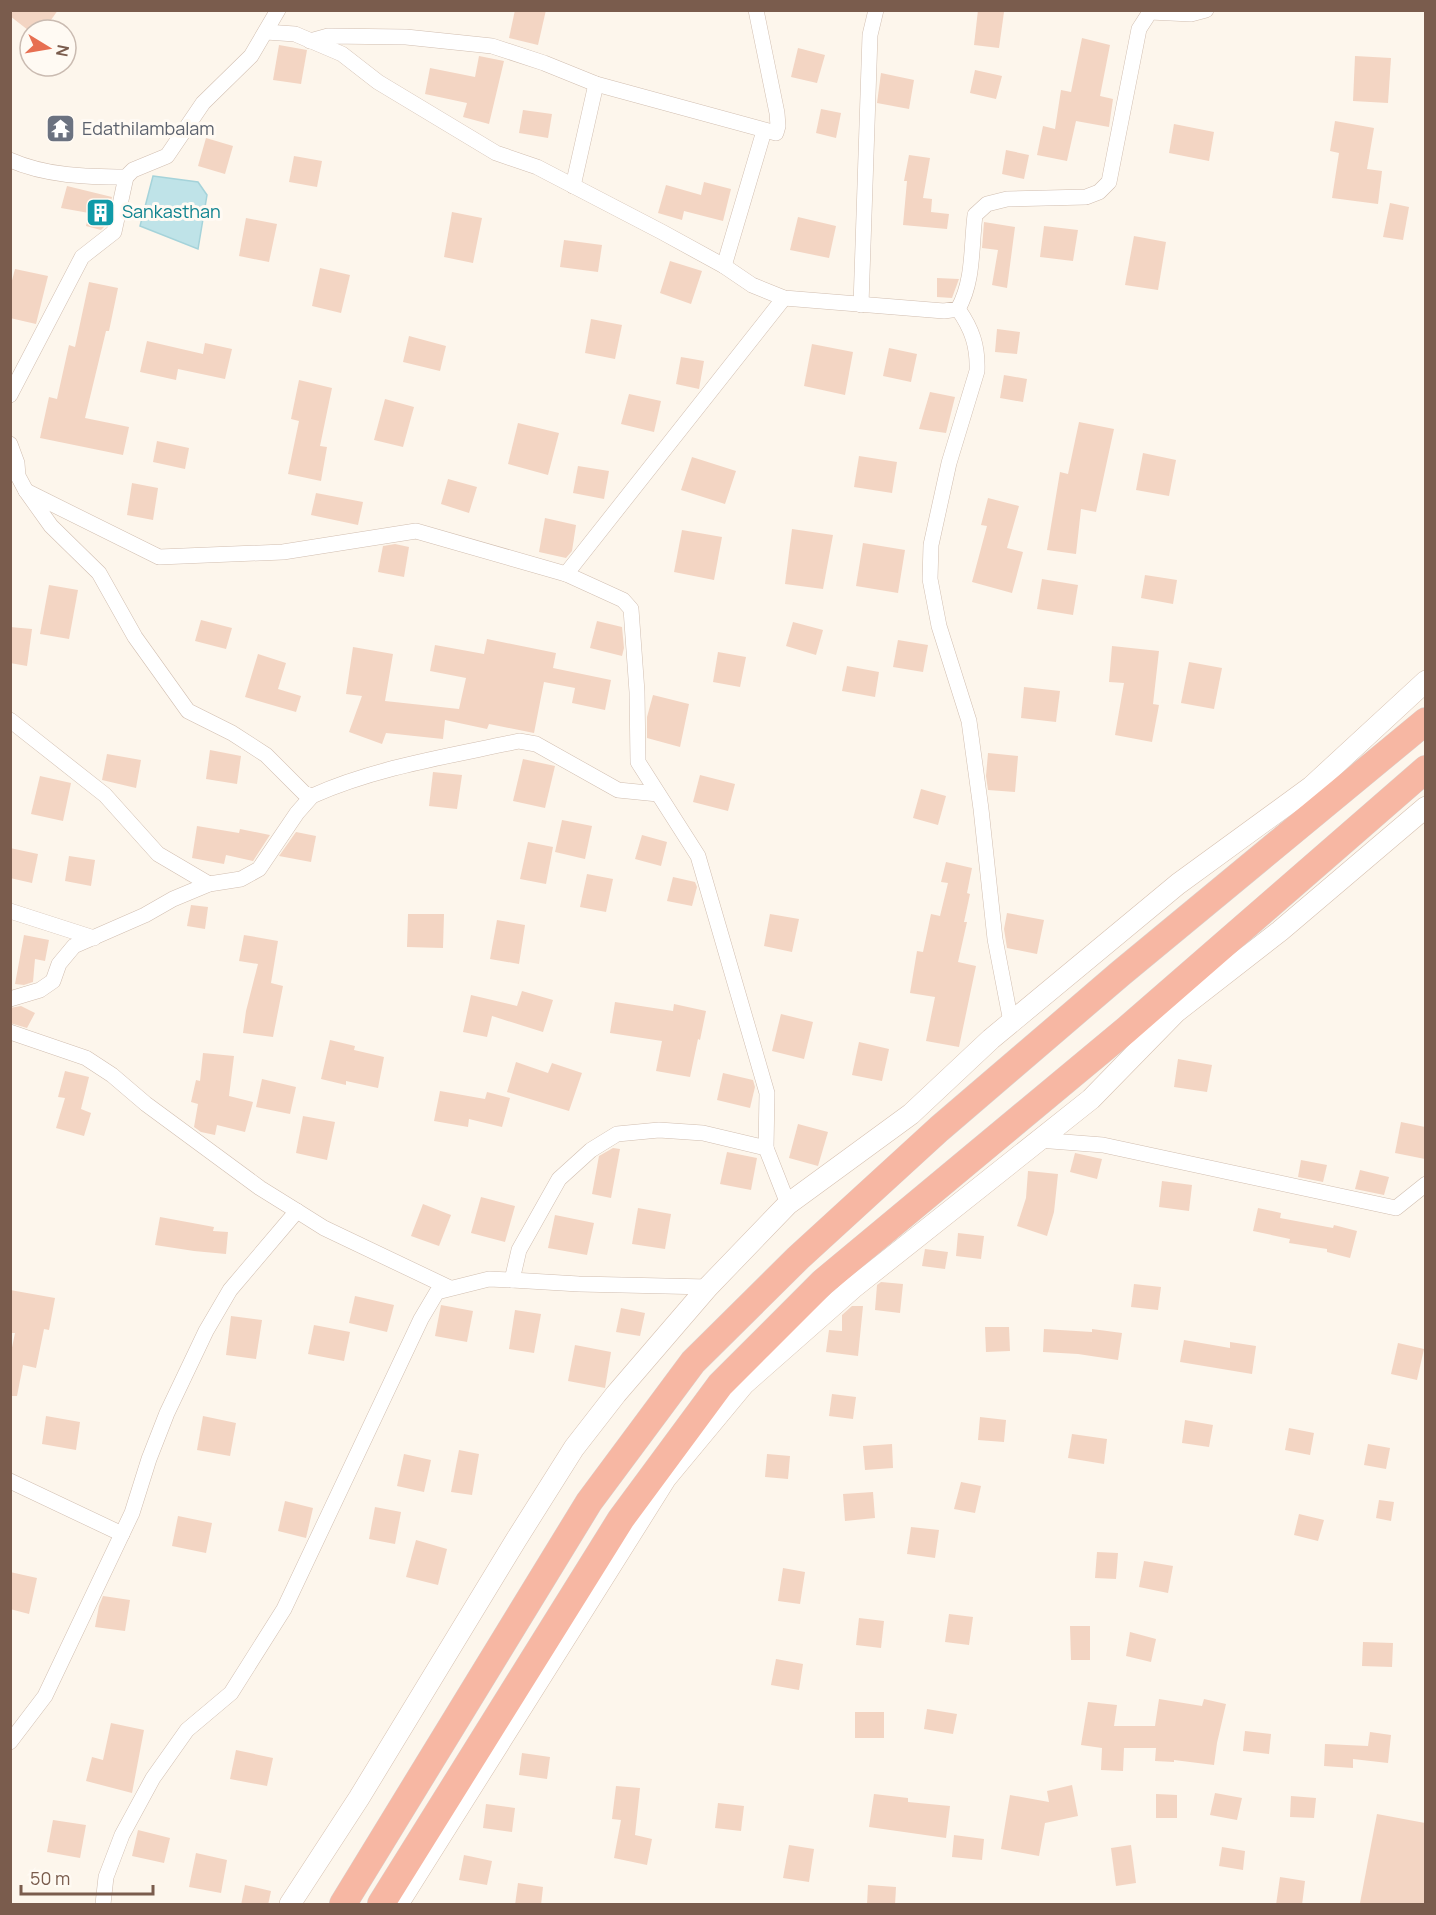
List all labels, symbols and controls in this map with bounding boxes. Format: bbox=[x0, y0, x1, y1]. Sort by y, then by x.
north arrow bbox=[18, 18, 78, 78]
text: N bbox=[51, 43, 75, 59]
temple icon: Edathilambalam bbox=[45, 113, 77, 145]
place label: Edathilambalam bbox=[82, 116, 215, 140]
building icon: Sankasthan bbox=[85, 196, 117, 228]
place label: Sankasthan bbox=[122, 199, 221, 223]
scale bar bbox=[21, 1858, 153, 1896]
text: 50 m bbox=[30, 1866, 70, 1890]

